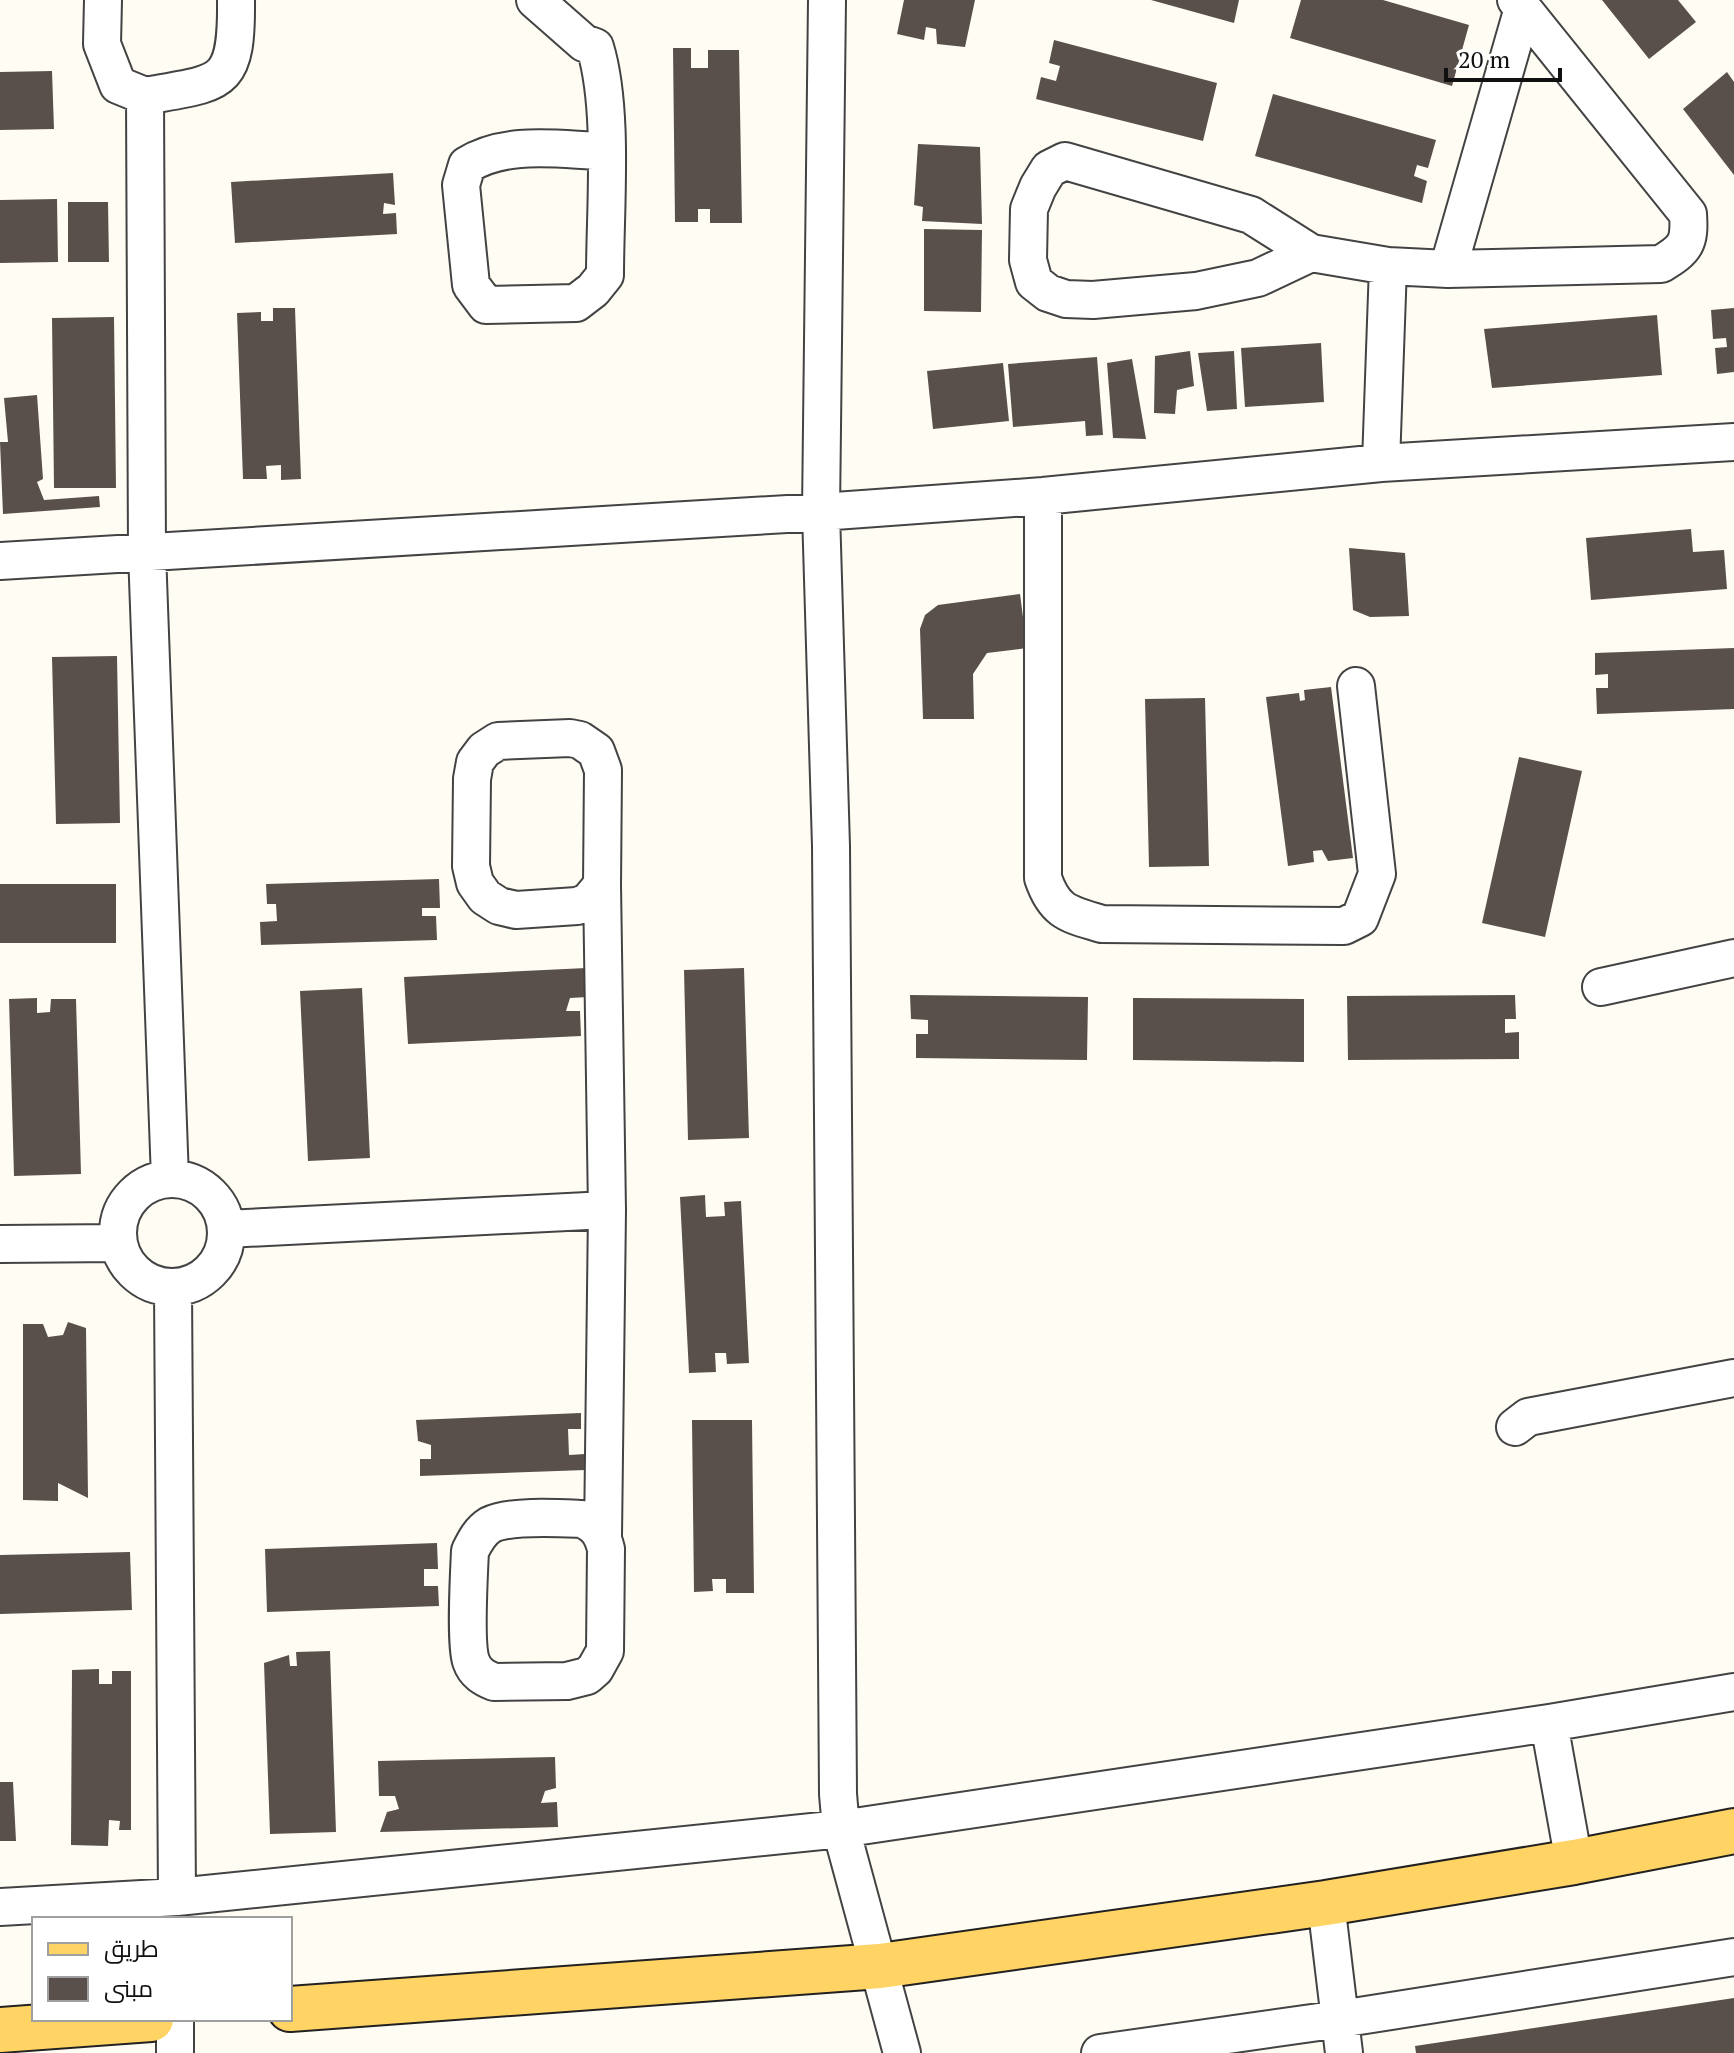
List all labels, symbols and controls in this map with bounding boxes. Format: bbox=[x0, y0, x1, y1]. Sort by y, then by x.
scale bar bbox=[1446, 32, 1560, 82]
text: 20 m bbox=[1458, 43, 1510, 75]
legend bbox=[32, 1917, 292, 2021]
text: طريق bbox=[104, 1932, 159, 1964]
text: مبنى bbox=[104, 1972, 153, 2004]

